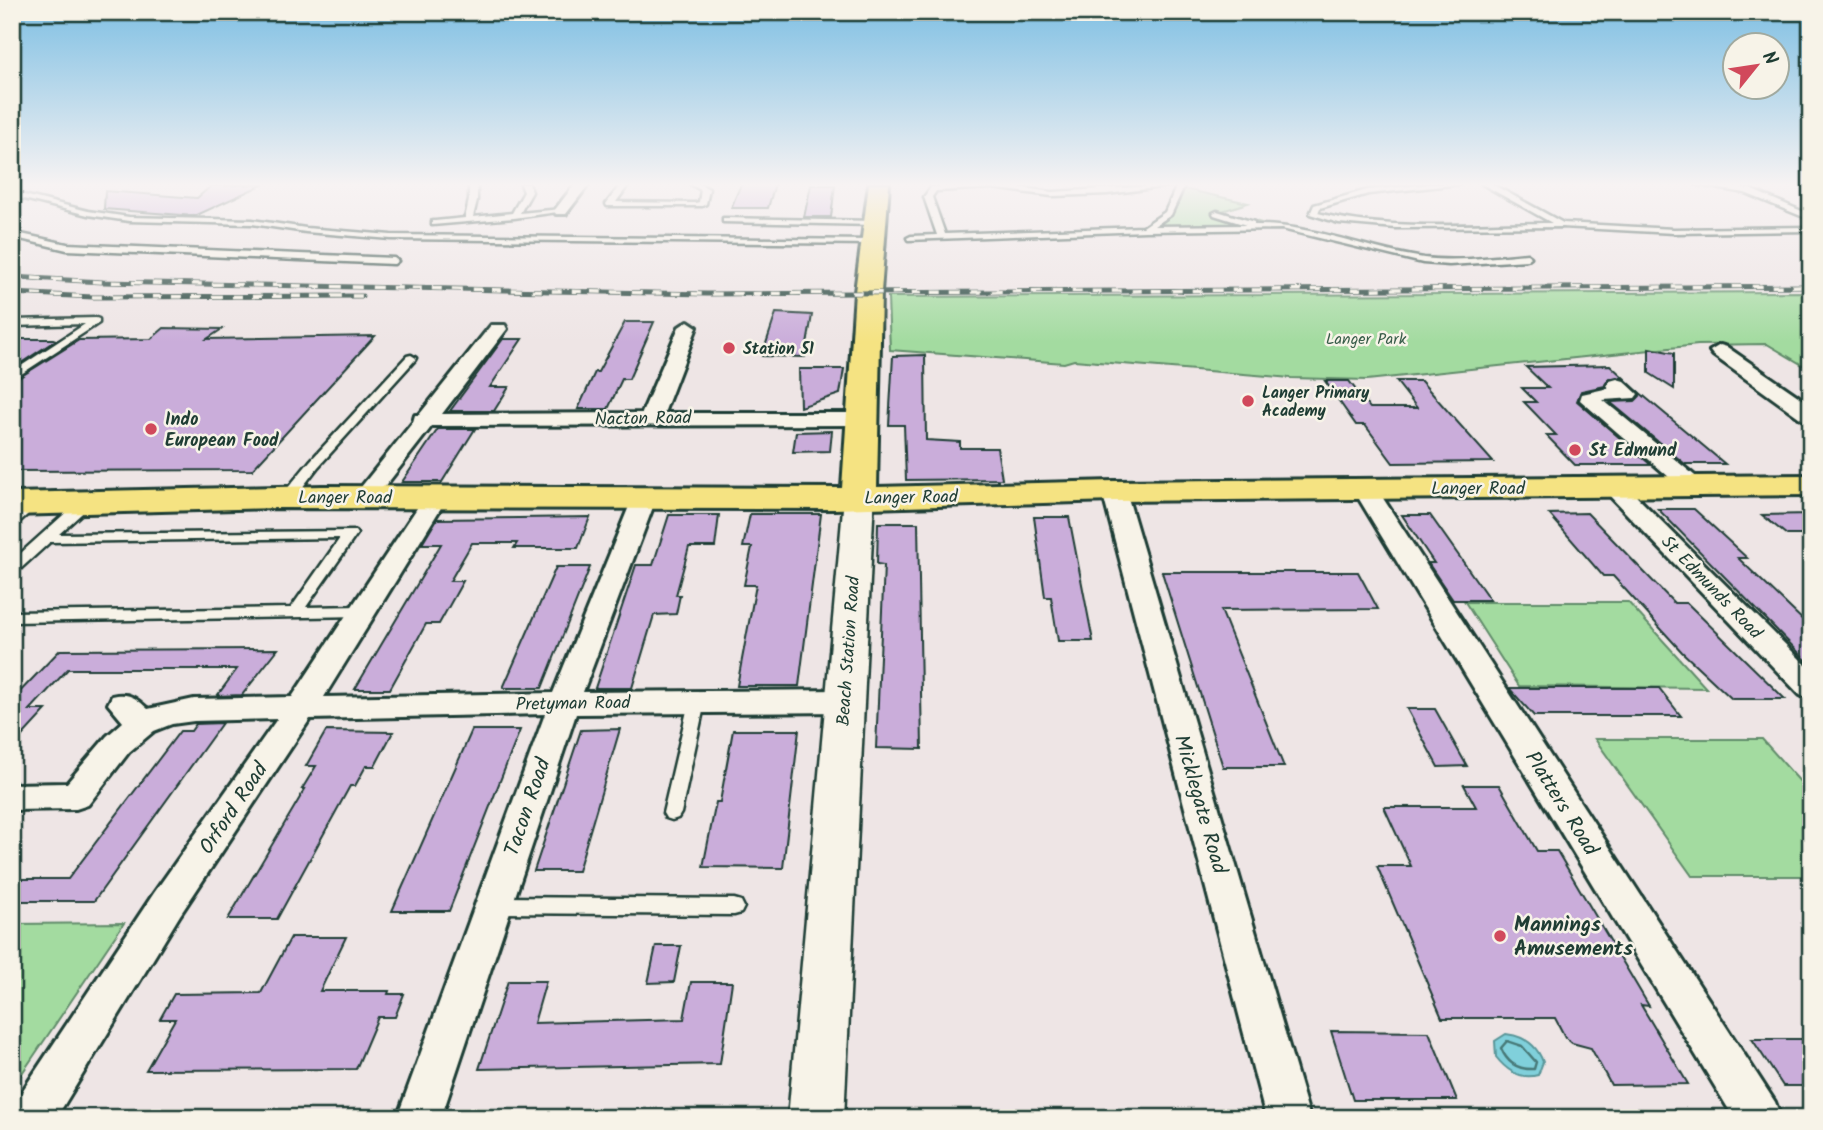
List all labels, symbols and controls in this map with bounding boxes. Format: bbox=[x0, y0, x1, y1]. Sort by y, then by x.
north arrow bbox=[1722, 32, 1792, 102]
text: N bbox=[1753, 46, 1785, 71]
park label: Langer Park bbox=[1326, 327, 1407, 352]
place label: Station 51 bbox=[743, 337, 814, 362]
marker: Station 51 bbox=[721, 340, 737, 356]
place label: Langer Primary Academy bbox=[1262, 381, 1370, 424]
marker: Langer Primary Academy bbox=[1240, 393, 1256, 409]
street label: Nacton Road bbox=[594, 404, 693, 435]
place label: Indo European Food bbox=[165, 406, 279, 456]
marker: Indo European Food bbox=[143, 421, 159, 437]
place label: St Edmund bbox=[1589, 437, 1677, 466]
marker: St Edmund bbox=[1567, 442, 1583, 458]
street label: Langer Road bbox=[1431, 475, 1526, 504]
street label: Langer Road bbox=[864, 483, 959, 514]
street label: Langer Road bbox=[298, 484, 393, 513]
street label: St Edmunds Road bbox=[1653, 529, 1769, 648]
street label: Beach Station Road bbox=[830, 574, 869, 727]
street label: Pretyman Road bbox=[515, 689, 632, 720]
street label: Micklegate Road bbox=[1164, 731, 1235, 878]
street label: Platters Road bbox=[1515, 745, 1606, 863]
street label: Tacon Road bbox=[496, 754, 561, 861]
street label: Orford Road bbox=[191, 756, 278, 862]
place label: Mannings Amusements bbox=[1514, 909, 1633, 966]
marker: Mannings Amusements bbox=[1492, 928, 1508, 944]

